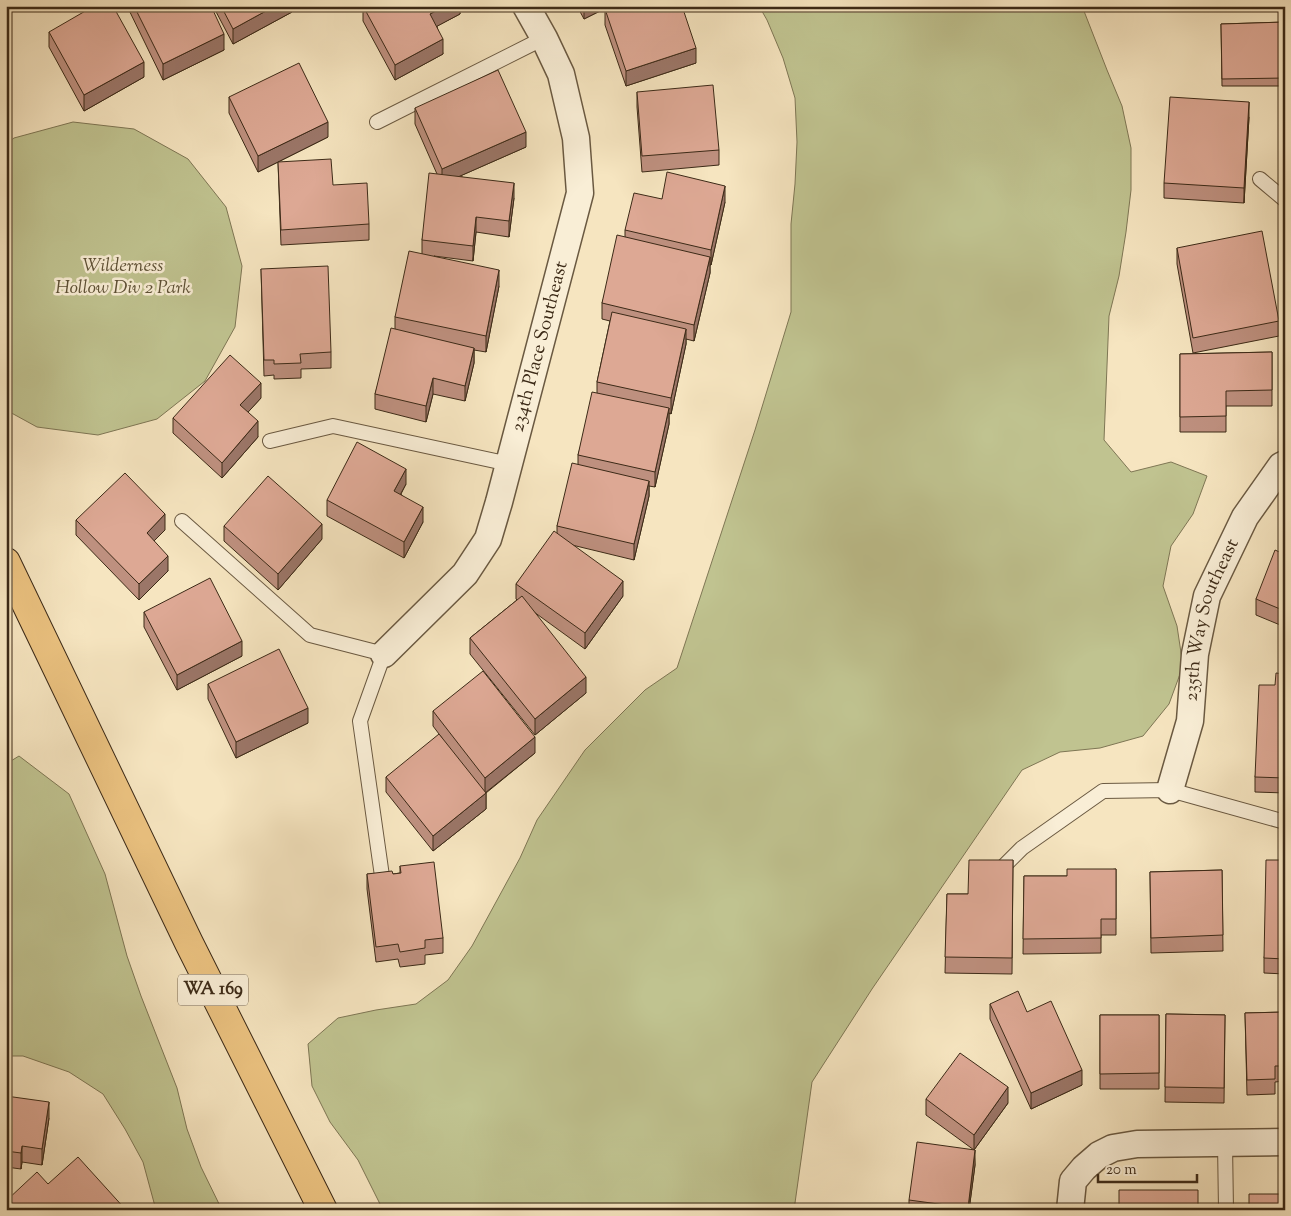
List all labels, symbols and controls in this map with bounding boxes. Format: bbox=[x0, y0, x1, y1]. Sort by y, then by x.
park label: Wilderness Hollow Div 2 Park bbox=[55, 253, 191, 302]
street label: 234th Place Southeast bbox=[504, 258, 575, 435]
street label: 235th Way Southeast bbox=[1178, 534, 1246, 702]
road number: WA 169 bbox=[178, 974, 248, 1006]
scale bar bbox=[1098, 1151, 1197, 1183]
text: 20 m bbox=[1106, 1160, 1137, 1181]

